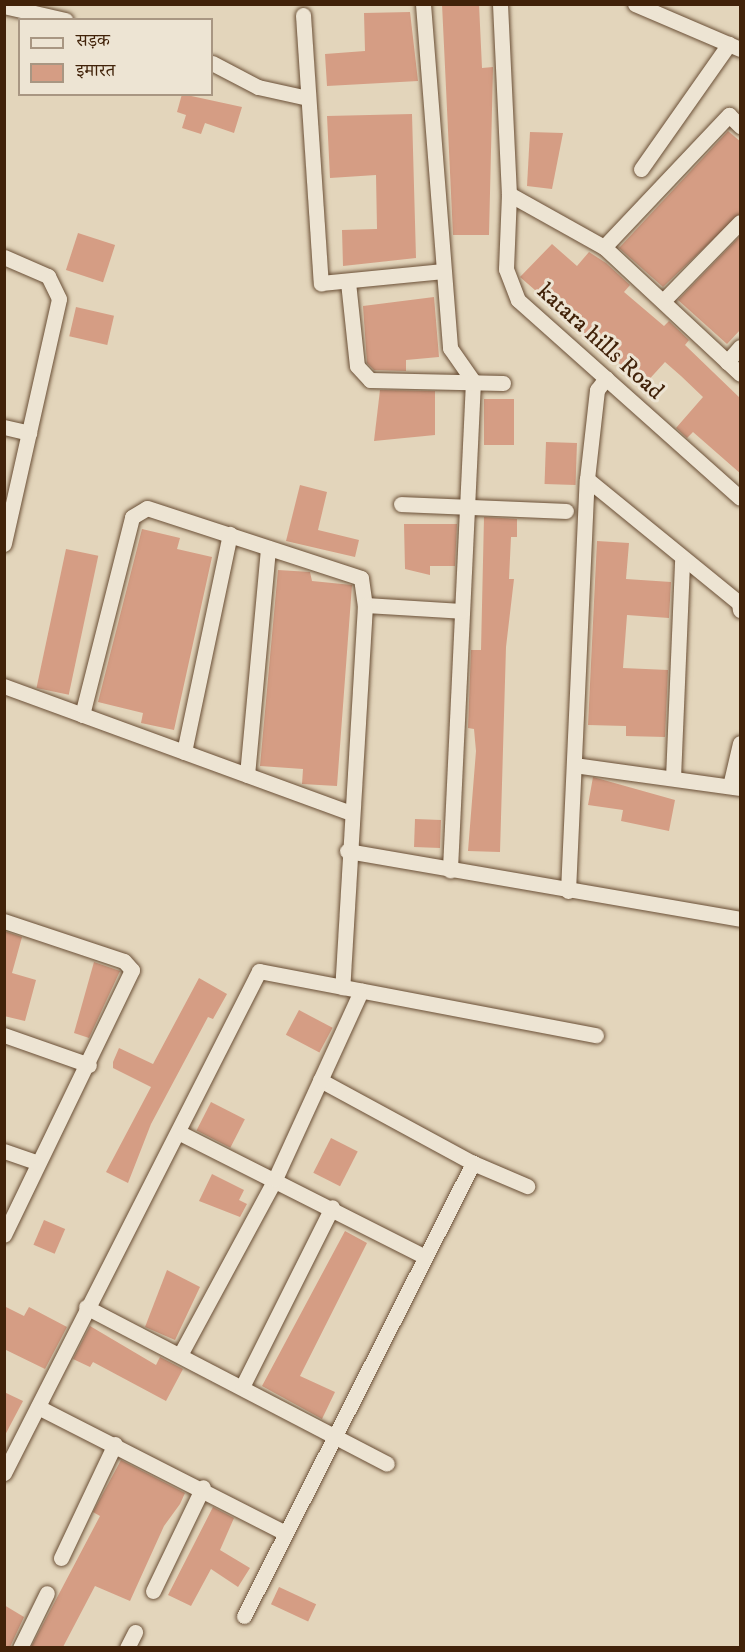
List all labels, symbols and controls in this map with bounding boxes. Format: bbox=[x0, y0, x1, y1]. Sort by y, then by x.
legend bbox=[18, 18, 213, 96]
text: सड़क bbox=[76, 30, 110, 52]
text: इमारत bbox=[76, 60, 115, 82]
street label: katara hills Road bbox=[531, 278, 669, 406]

